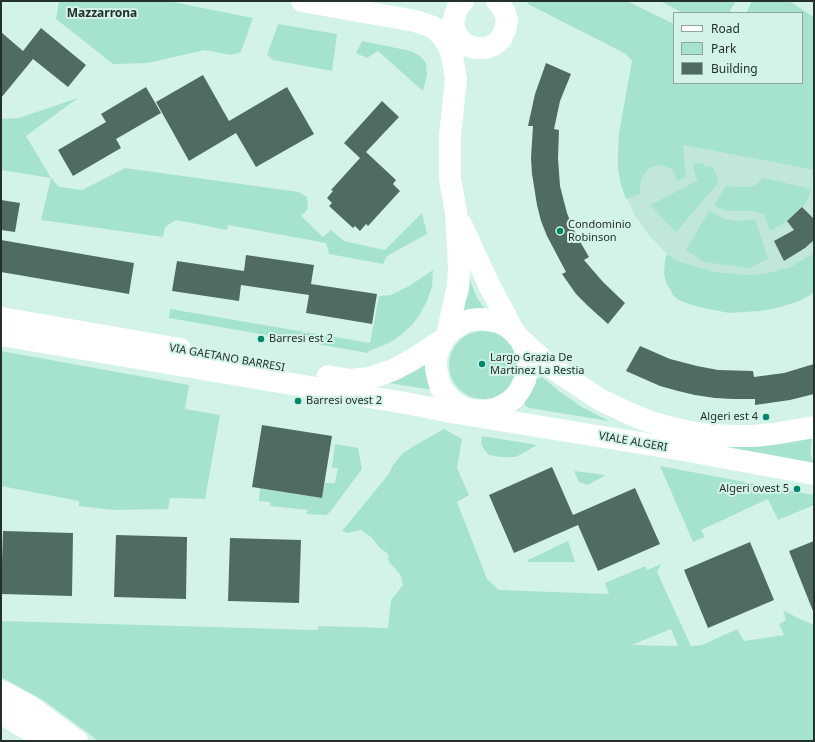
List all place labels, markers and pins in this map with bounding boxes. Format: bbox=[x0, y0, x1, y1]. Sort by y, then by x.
place label: Condominio Robinson bbox=[568, 218, 631, 244]
marker: Condominio Robinson bbox=[555, 226, 565, 236]
place label: Barresi est 2 bbox=[269, 332, 333, 346]
marker: Barresi est 2 bbox=[256, 334, 266, 344]
place label: Largo Grazia De Martinez La Restia bbox=[490, 351, 585, 377]
marker: Largo Grazia De Martinez La Restia bbox=[477, 359, 487, 369]
place label: Barresi ovest 2 bbox=[306, 394, 382, 408]
marker: Barresi ovest 2 bbox=[293, 396, 303, 406]
place label: Algeri est 4 bbox=[700, 410, 758, 424]
marker: Algeri est 4 bbox=[761, 412, 771, 422]
place label: Algeri ovest 5 bbox=[719, 482, 789, 496]
marker: Algeri ovest 5 bbox=[792, 484, 802, 494]

